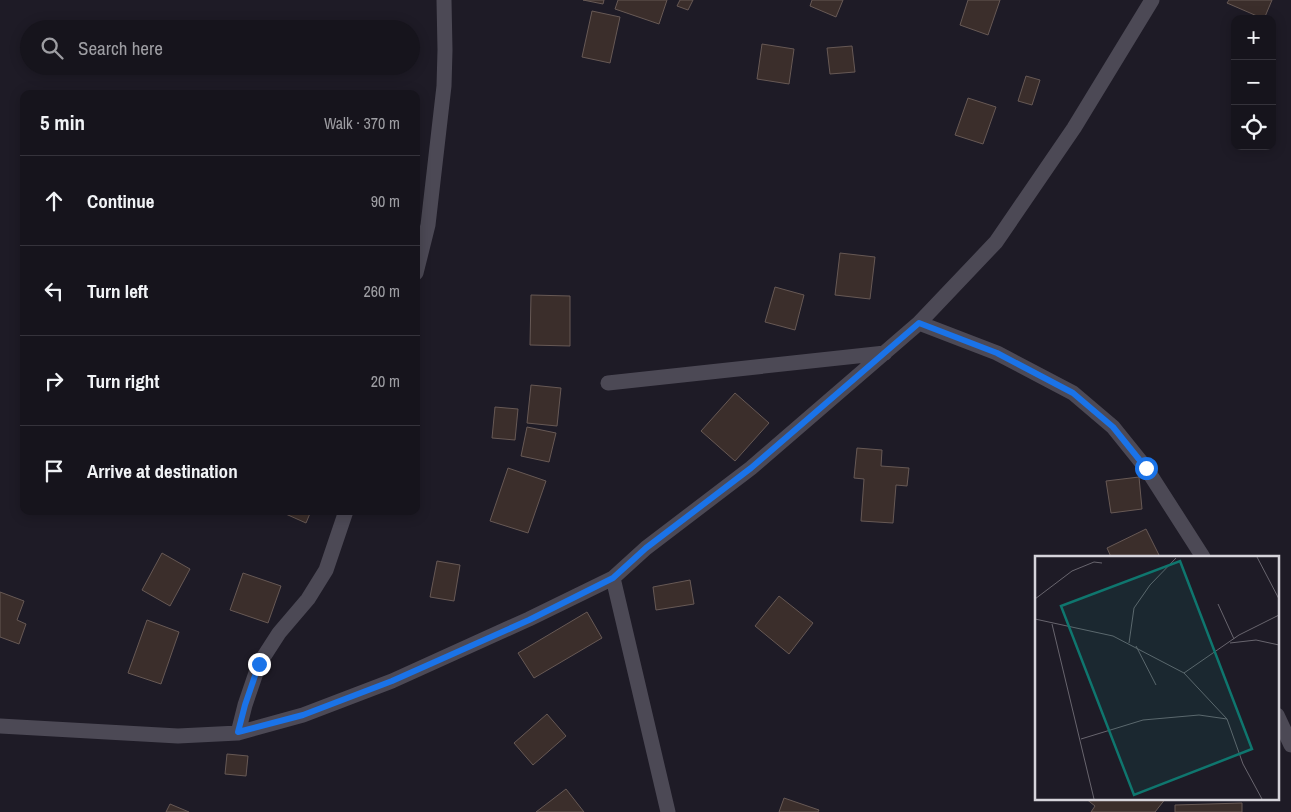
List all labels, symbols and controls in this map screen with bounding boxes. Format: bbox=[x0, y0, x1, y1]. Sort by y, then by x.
map controls bbox=[1231, 15, 1276, 150]
button: + bbox=[1231, 15, 1276, 60]
search box bbox=[20, 20, 420, 75]
icon: search bbox=[38, 34, 66, 62]
text: Search here bbox=[78, 35, 163, 61]
button: − bbox=[1231, 60, 1276, 105]
button: locate bbox=[1231, 105, 1276, 150]
text: 5 min bbox=[40, 108, 85, 137]
text: Walk · 370 m bbox=[324, 112, 400, 134]
icon: ahead bbox=[40, 187, 68, 215]
text: Continue bbox=[87, 188, 155, 214]
text: 90 m bbox=[371, 190, 400, 212]
icon: left bbox=[40, 277, 68, 305]
text: Turn left bbox=[87, 278, 148, 304]
text: 260 m bbox=[364, 280, 400, 302]
icon: right bbox=[40, 367, 68, 395]
text: Turn right bbox=[87, 368, 159, 394]
text: 20 m bbox=[371, 370, 400, 392]
icon: arrive bbox=[40, 457, 68, 485]
route start bbox=[1135, 457, 1158, 480]
text: Arrive at destination bbox=[87, 458, 238, 484]
inset map bbox=[1035, 556, 1278, 800]
route end bbox=[248, 653, 271, 676]

